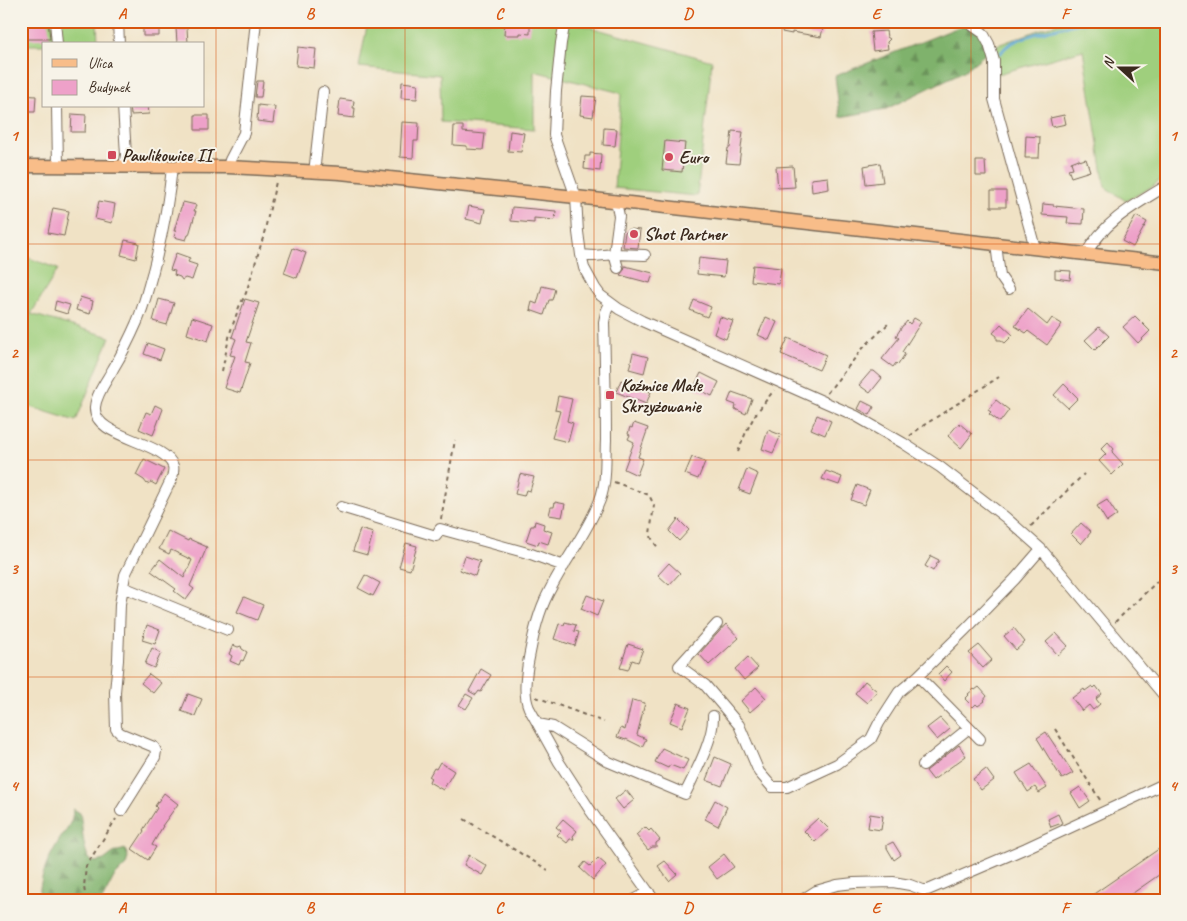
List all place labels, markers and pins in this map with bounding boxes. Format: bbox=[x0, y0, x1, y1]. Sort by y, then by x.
place label: Pawlikowice II bbox=[122, 144, 215, 166]
place label: Euro bbox=[679, 146, 710, 168]
marker: Pawlikowice II bbox=[106, 149, 118, 161]
marker: Euro bbox=[663, 151, 675, 163]
place label: Shot Partner bbox=[644, 223, 729, 245]
marker: Shot Partner bbox=[628, 228, 640, 240]
place label: Koźmice Małe Skrzyżowanie bbox=[620, 374, 704, 417]
marker: Koźmice Małe Skrzyżowanie bbox=[604, 389, 616, 401]

